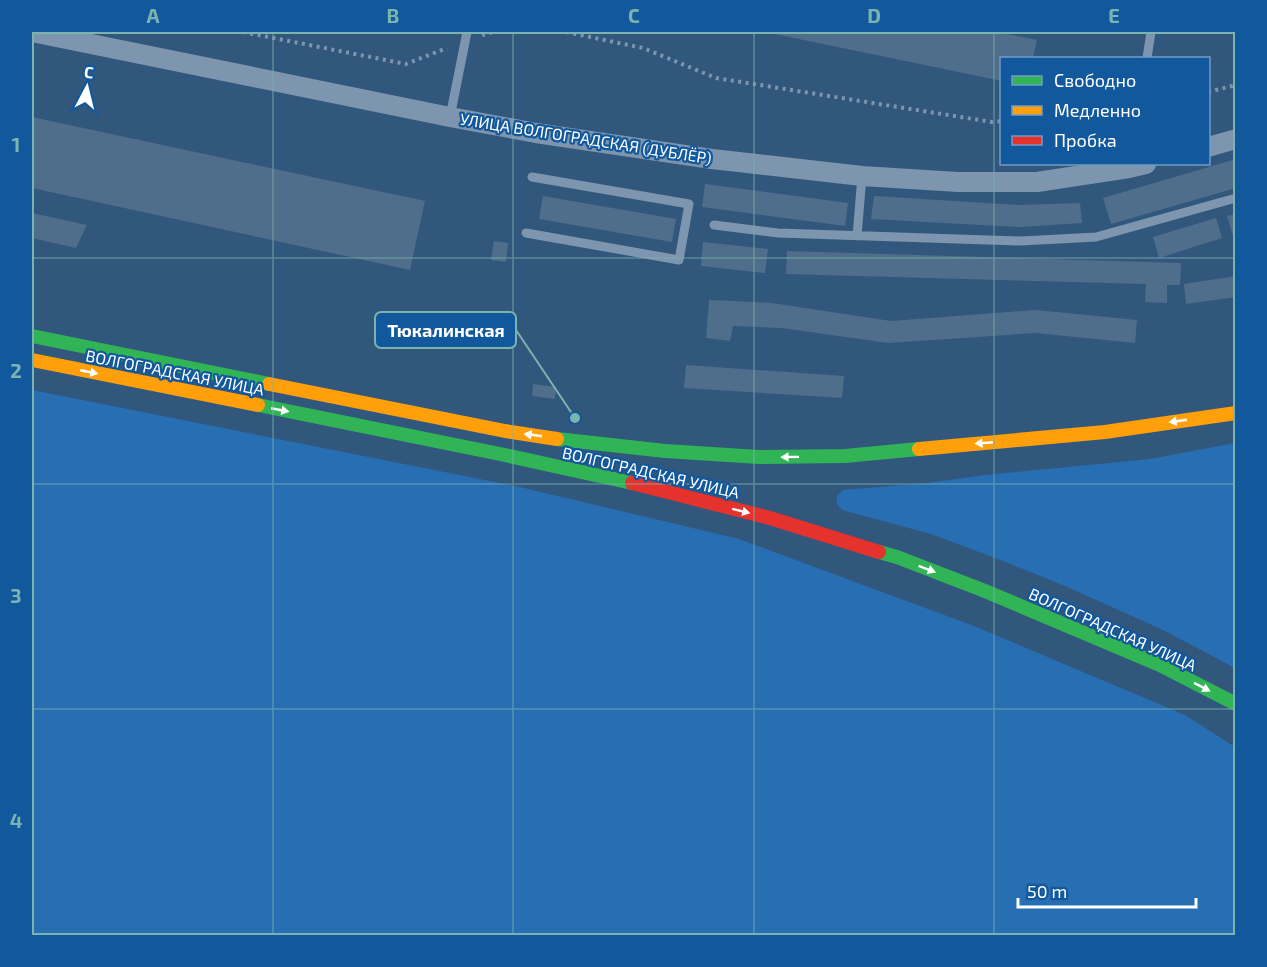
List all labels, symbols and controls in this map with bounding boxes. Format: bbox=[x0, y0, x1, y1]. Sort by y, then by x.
text: A bbox=[146, 3, 160, 27]
text: B bbox=[387, 3, 399, 27]
text: C bbox=[628, 3, 640, 27]
text: D bbox=[867, 3, 881, 27]
text: E bbox=[1108, 3, 1120, 27]
north arrow bbox=[57, 57, 117, 117]
legend bbox=[1000, 57, 1210, 165]
text: С bbox=[83, 62, 95, 82]
text: Свободно bbox=[1054, 69, 1136, 91]
text: Медленно bbox=[1054, 99, 1141, 121]
street label: УЛИЦА ВОЛГОГРАДСКАЯ (ДУБЛЁР) bbox=[459, 109, 713, 167]
text: Пробка bbox=[1054, 129, 1117, 151]
text: 1 bbox=[12, 132, 20, 156]
callout: Тюкалинская bbox=[375, 312, 516, 348]
text: Тюкалинская bbox=[387, 319, 505, 341]
street label: ВОЛГОГРАДСКАЯ УЛИЦА bbox=[84, 345, 266, 399]
text: 2 bbox=[10, 358, 22, 382]
one-way arrow bbox=[80, 368, 99, 377]
one-way arrow bbox=[271, 406, 290, 415]
one-way arrow bbox=[1168, 417, 1187, 426]
one-way arrow bbox=[523, 431, 542, 440]
one-way arrow bbox=[974, 438, 993, 448]
street label: ВОЛГОГРАДСКАЯ УЛИЦА bbox=[561, 442, 741, 502]
one-way arrow bbox=[780, 452, 799, 462]
one-way arrow bbox=[732, 506, 750, 516]
one-way arrow bbox=[918, 564, 936, 574]
text: 3 bbox=[10, 583, 22, 607]
street label: ВОЛГОГРАДСКАЯ УЛИЦА bbox=[1026, 583, 1200, 675]
one-way arrow bbox=[1194, 682, 1211, 692]
text: 4 bbox=[10, 808, 23, 832]
scale bar bbox=[1018, 871, 1196, 909]
text: 50 m bbox=[1027, 880, 1067, 902]

